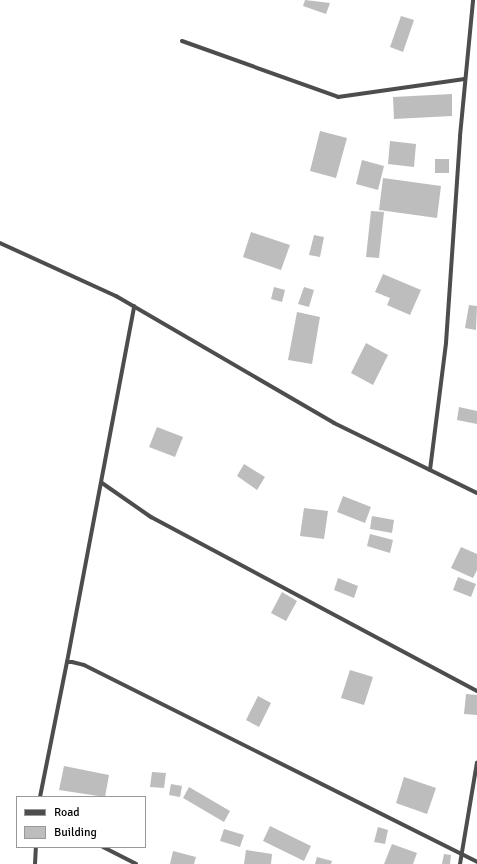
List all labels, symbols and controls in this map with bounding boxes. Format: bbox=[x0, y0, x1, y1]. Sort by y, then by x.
legend bbox=[16, 796, 146, 848]
text: Road bbox=[54, 805, 80, 820]
text: Building bbox=[54, 825, 97, 840]

